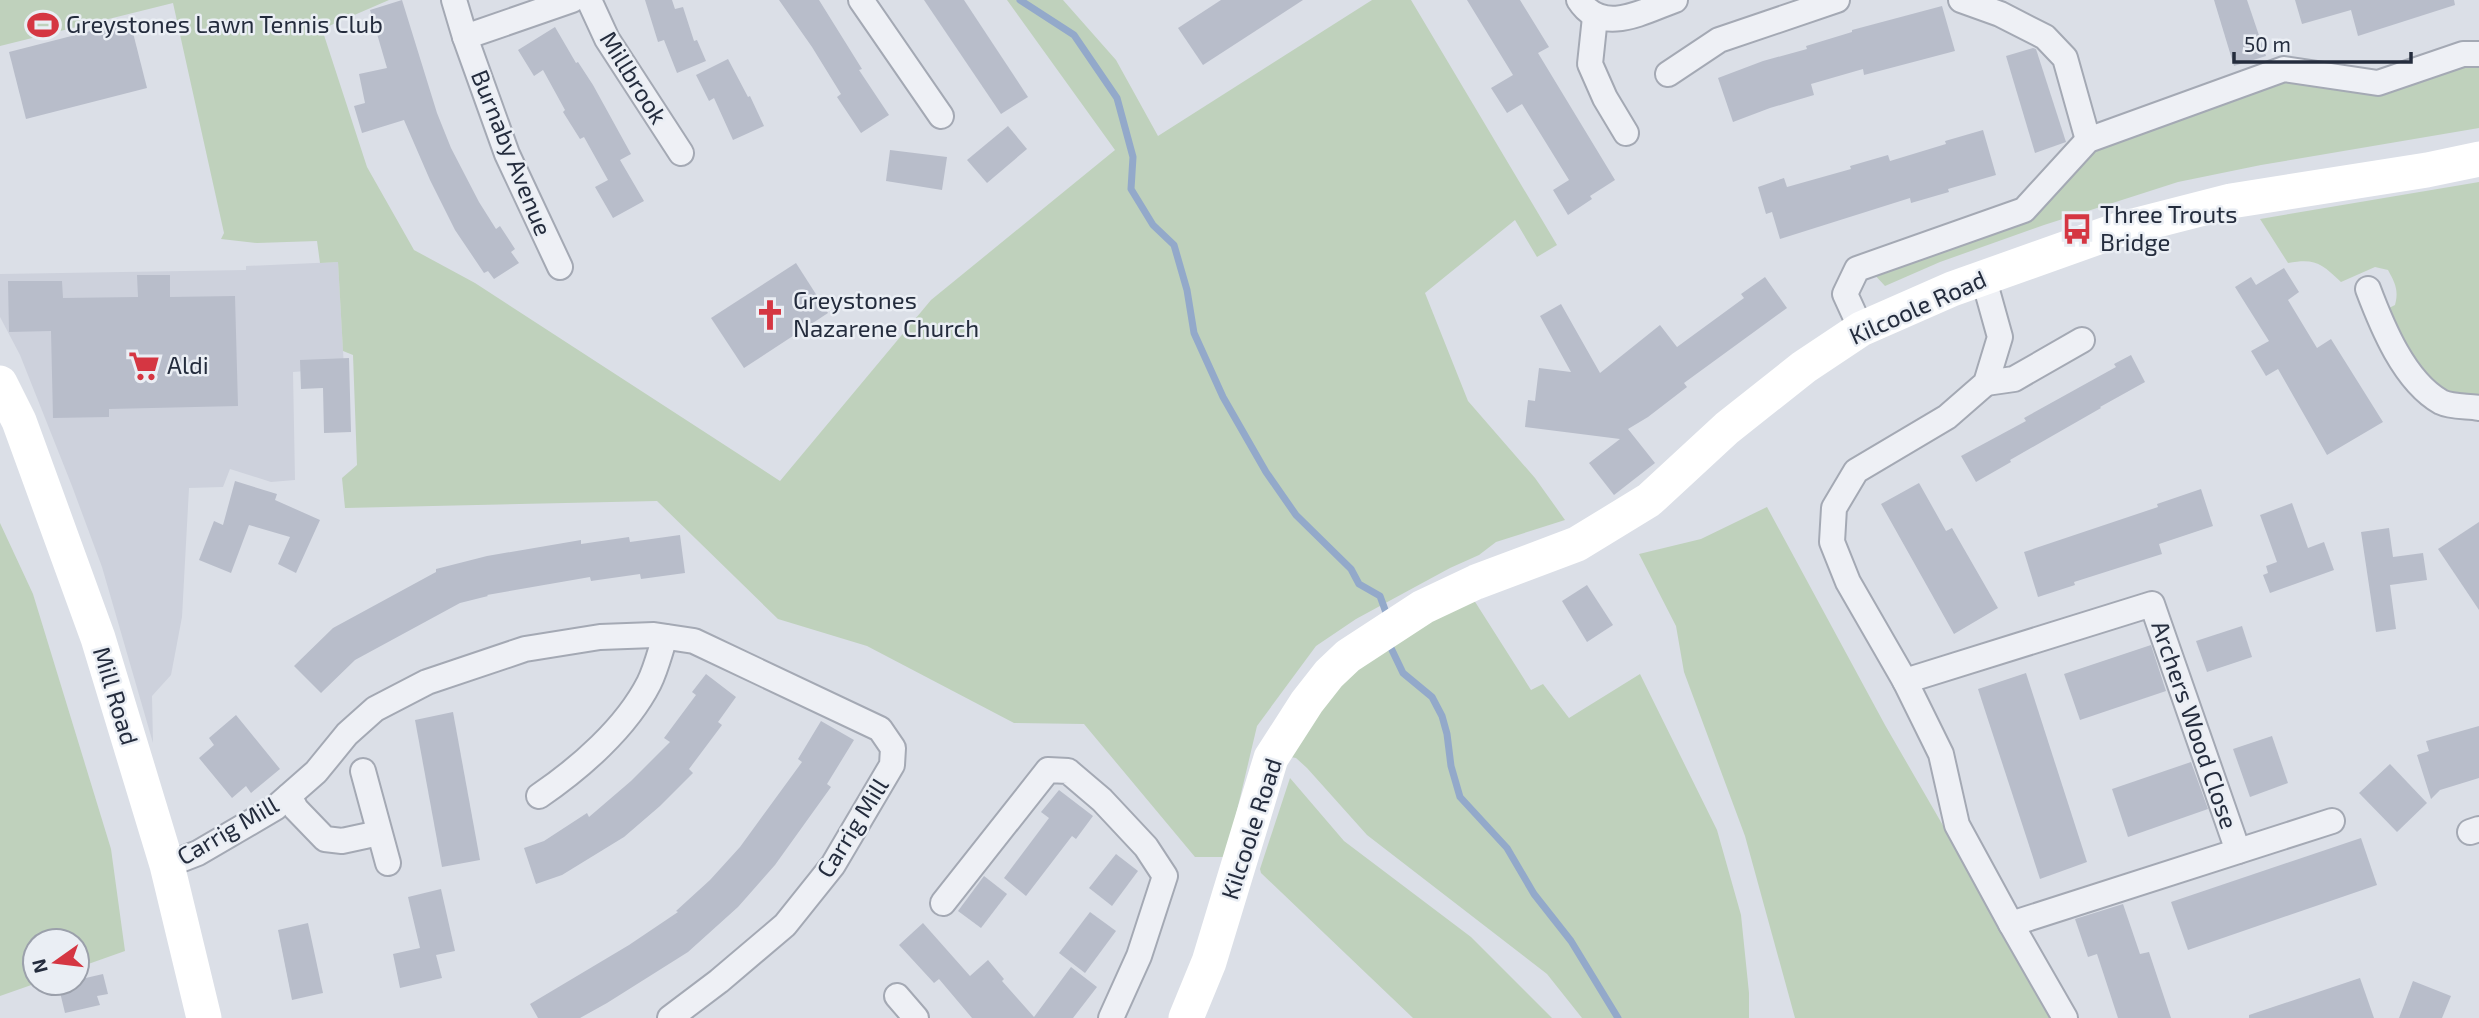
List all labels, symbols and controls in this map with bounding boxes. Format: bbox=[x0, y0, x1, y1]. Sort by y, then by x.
sports icon: Greystones Lawn Tennis Club bbox=[26, 8, 60, 42]
place label: Greystones Lawn Tennis Club bbox=[66, 9, 383, 38]
scale bar bbox=[2234, 21, 2411, 65]
street label: Millbrook bbox=[594, 26, 674, 129]
text: 50 m bbox=[2244, 31, 2291, 56]
street label: Burnaby Avenue bbox=[466, 65, 559, 240]
place label: Three Trouts Bridge bbox=[2100, 199, 2237, 256]
bus stop icon: Three Trouts Bridge bbox=[2060, 212, 2094, 246]
street label: Kilcoole Road bbox=[1844, 264, 1990, 350]
place label: Greystones Nazarene Church bbox=[793, 285, 979, 342]
church icon: Greystones Nazarene Church bbox=[753, 298, 787, 332]
supermarket icon: Aldi bbox=[127, 349, 161, 383]
place label: Aldi bbox=[167, 350, 209, 379]
street label: Archers Wood Close bbox=[2146, 617, 2245, 832]
street label: Mill Road bbox=[88, 643, 145, 748]
street label: Kilcoole Road bbox=[1214, 754, 1287, 903]
street label: Carrig Mill bbox=[810, 772, 894, 882]
street label: Carrig Mill bbox=[171, 789, 283, 870]
north arrow bbox=[21, 927, 91, 997]
text: N bbox=[26, 957, 52, 976]

